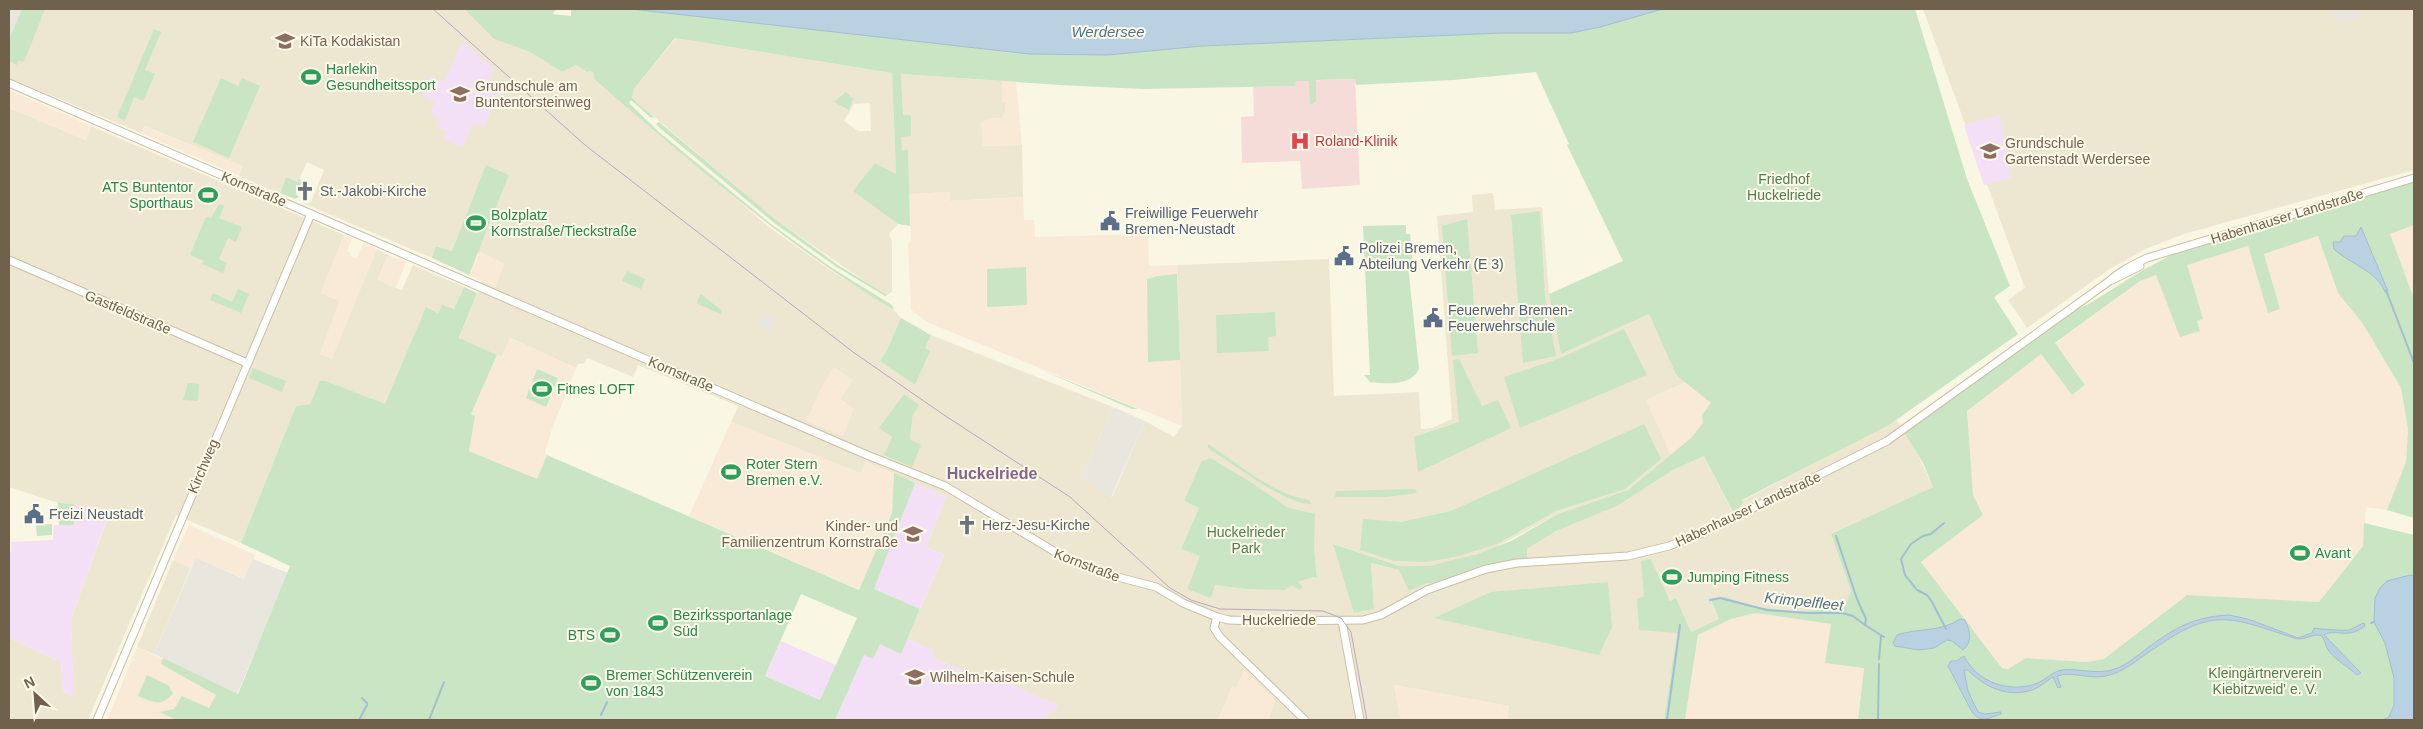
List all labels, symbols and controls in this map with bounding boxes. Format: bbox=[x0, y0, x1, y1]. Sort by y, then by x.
water label: Werdersee bbox=[1071, 23, 1145, 40]
school or university icon: KiTa Kodakistan bbox=[274, 30, 296, 52]
place label: KiTa Kodakistan bbox=[300, 33, 400, 49]
place label: Harlekin Gesundheitssport bbox=[326, 61, 436, 93]
sports icon: Harlekin Gesundheitssport bbox=[300, 66, 322, 88]
place label: Grundschule am Buntentorsteinweg bbox=[475, 78, 591, 110]
school or university icon: Grundschule am Buntentorsteinweg bbox=[449, 83, 471, 105]
hospital icon: Roland-Klinik bbox=[1289, 130, 1311, 152]
place label: Roland-Klinik bbox=[1315, 133, 1398, 149]
place label: Grundschule Gartenstadt Werdersee bbox=[2005, 135, 2150, 167]
school or university icon: Grundschule Gartenstadt Werdersee bbox=[1979, 140, 2001, 162]
street label: Kornstraße bbox=[219, 168, 289, 210]
park label: Friedhof Huckelriede bbox=[1747, 171, 1821, 203]
place label: ATS Buntentor Sporthaus bbox=[102, 179, 193, 211]
church icon: St.-Jakobi-Kirche bbox=[294, 180, 316, 202]
place label: St.-Jakobi-Kirche bbox=[320, 183, 427, 199]
sports icon: ATS Buntentor Sporthaus bbox=[197, 184, 219, 206]
street label: Habenhauser Landstraße bbox=[2209, 185, 2365, 247]
place label: Freiwillige Feuerwehr Bremen-Neustadt bbox=[1125, 205, 1258, 237]
place label: Bolzplatz Kornstraße/Tieckstraße bbox=[491, 207, 637, 239]
public building icon: Freiwillige Feuerwehr Bremen-Neustadt bbox=[1099, 210, 1121, 232]
sports icon: Bolzplatz Kornstraße/Tieckstraße bbox=[465, 212, 487, 234]
place label: Polizei Bremen, Abteilung Verkehr (E 3) bbox=[1359, 240, 1504, 272]
public building icon: Polizei Bremen, Abteilung Verkehr (E 3) bbox=[1333, 245, 1355, 267]
street label: Gastfeldstraße bbox=[83, 287, 174, 337]
place label: Feuerwehr Bremen- Feuerwehrschule bbox=[1448, 302, 1573, 334]
public building icon: Feuerwehr Bremen- Feuerwehrschule bbox=[1422, 307, 1444, 329]
street label: Kornstraße bbox=[646, 353, 716, 395]
sports icon: Fitnes LOFT bbox=[531, 378, 553, 400]
place label: Fitnes LOFT bbox=[557, 381, 635, 397]
street label: Kirchweg bbox=[184, 436, 222, 496]
place label: Roter Stern Bremen e.V. bbox=[746, 456, 823, 488]
sports icon: Roter Stern Bremen e.V. bbox=[720, 461, 742, 483]
district label: Huckelriede bbox=[947, 465, 1037, 482]
street label: Habenhauser Landstraße bbox=[1673, 468, 1824, 550]
public building icon: Freizi Neustadt bbox=[23, 503, 45, 525]
place label: Freizi Neustadt bbox=[49, 506, 143, 522]
church icon: Herz-Jesu-Kirche bbox=[956, 514, 978, 536]
place label: Herz-Jesu-Kirche bbox=[982, 517, 1090, 533]
place label: Kinder- und Familienzentrum Kornstraße bbox=[721, 518, 898, 550]
school or university icon: Kinder- und Familienzentrum Kornstraße bbox=[902, 523, 924, 545]
park label: Huckelrieder Park bbox=[1207, 524, 1286, 556]
sports icon: Avant bbox=[2289, 542, 2311, 564]
street label: Kornstraße bbox=[1052, 545, 1122, 585]
place label: Avant bbox=[2315, 545, 2351, 561]
sports icon: Jumping Fitness bbox=[1661, 566, 1683, 588]
place label: Jumping Fitness bbox=[1687, 569, 1789, 585]
water label: Krimpelfleet bbox=[1764, 588, 1845, 614]
place label: Bezirkssportanlage Süd bbox=[673, 607, 792, 639]
sports icon: Bezirkssportanlage Süd bbox=[647, 612, 669, 634]
street label: Huckelriede bbox=[1242, 612, 1316, 628]
sports icon: BTS bbox=[599, 624, 621, 646]
place label: BTS bbox=[568, 627, 595, 643]
park label: Kleingärtnerverein Kiebitzweid' e. V. bbox=[2208, 665, 2322, 697]
school or university icon: Wilhelm-Kaisen-Schule bbox=[904, 666, 926, 688]
place label: Bremer Schützenverein von 1843 bbox=[606, 667, 752, 699]
north arrow bbox=[10, 669, 60, 719]
place label: Wilhelm-Kaisen-Schule bbox=[930, 669, 1075, 685]
sports icon: Bremer Schützenverein von 1843 bbox=[580, 672, 602, 694]
text: N bbox=[21, 673, 37, 692]

